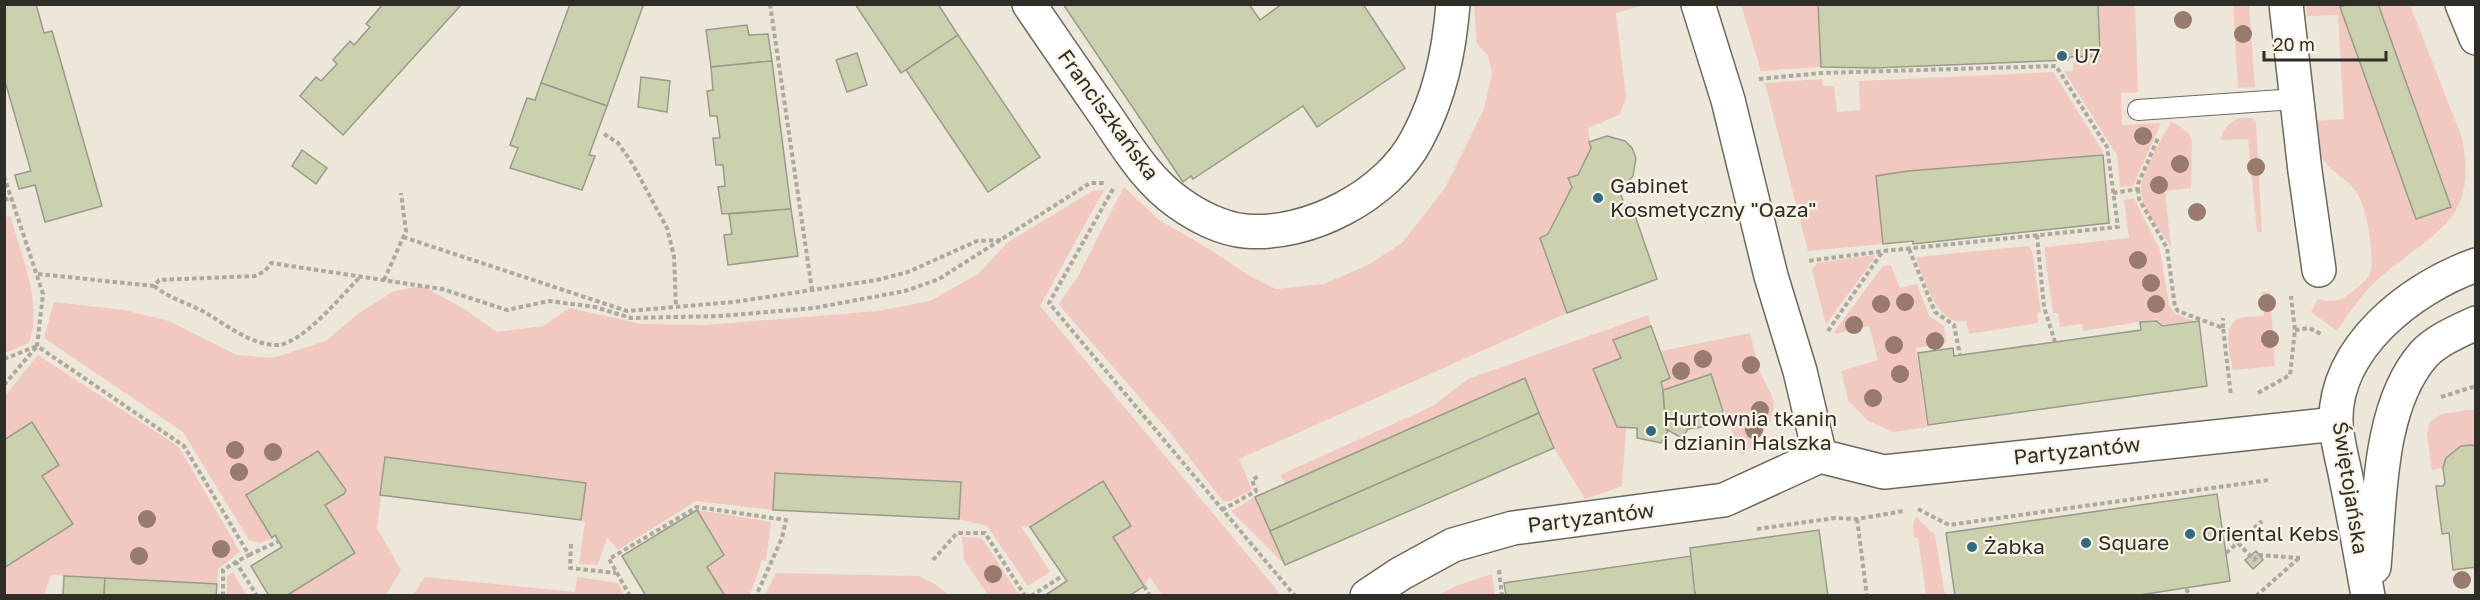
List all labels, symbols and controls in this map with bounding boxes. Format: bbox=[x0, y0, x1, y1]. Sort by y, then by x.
scale bar bbox=[2264, 24, 2386, 62]
text: 20 m bbox=[2273, 33, 2315, 55]
place label: U7 bbox=[2074, 42, 2100, 68]
street label: Franciszkańska bbox=[1053, 44, 1165, 185]
marker: U7 bbox=[2055, 49, 2069, 63]
place label: Gabinet Kosmetyczny "Oaza" bbox=[1610, 172, 1817, 222]
marker: Gabinet Kosmetyczny "Oaza" bbox=[1591, 191, 1605, 205]
place label: Hurtownia tkanin i dzianin Halszka bbox=[1663, 405, 1837, 455]
street label: Świętojańska bbox=[2328, 420, 2374, 556]
marker: Hurtownia tkanin i dzianin Halszka bbox=[1644, 424, 1658, 438]
street label: Partyzantów bbox=[2012, 430, 2142, 470]
street label: Partyzantów bbox=[1526, 496, 1656, 538]
place label: Oriental Kebs bbox=[2202, 520, 2339, 546]
marker: Oriental Kebs bbox=[2183, 527, 2197, 541]
place label: Square bbox=[2098, 529, 2169, 555]
place label: Żabka bbox=[1984, 533, 2045, 559]
marker: Square bbox=[2079, 536, 2093, 550]
marker: Żabka bbox=[1965, 540, 1979, 554]

